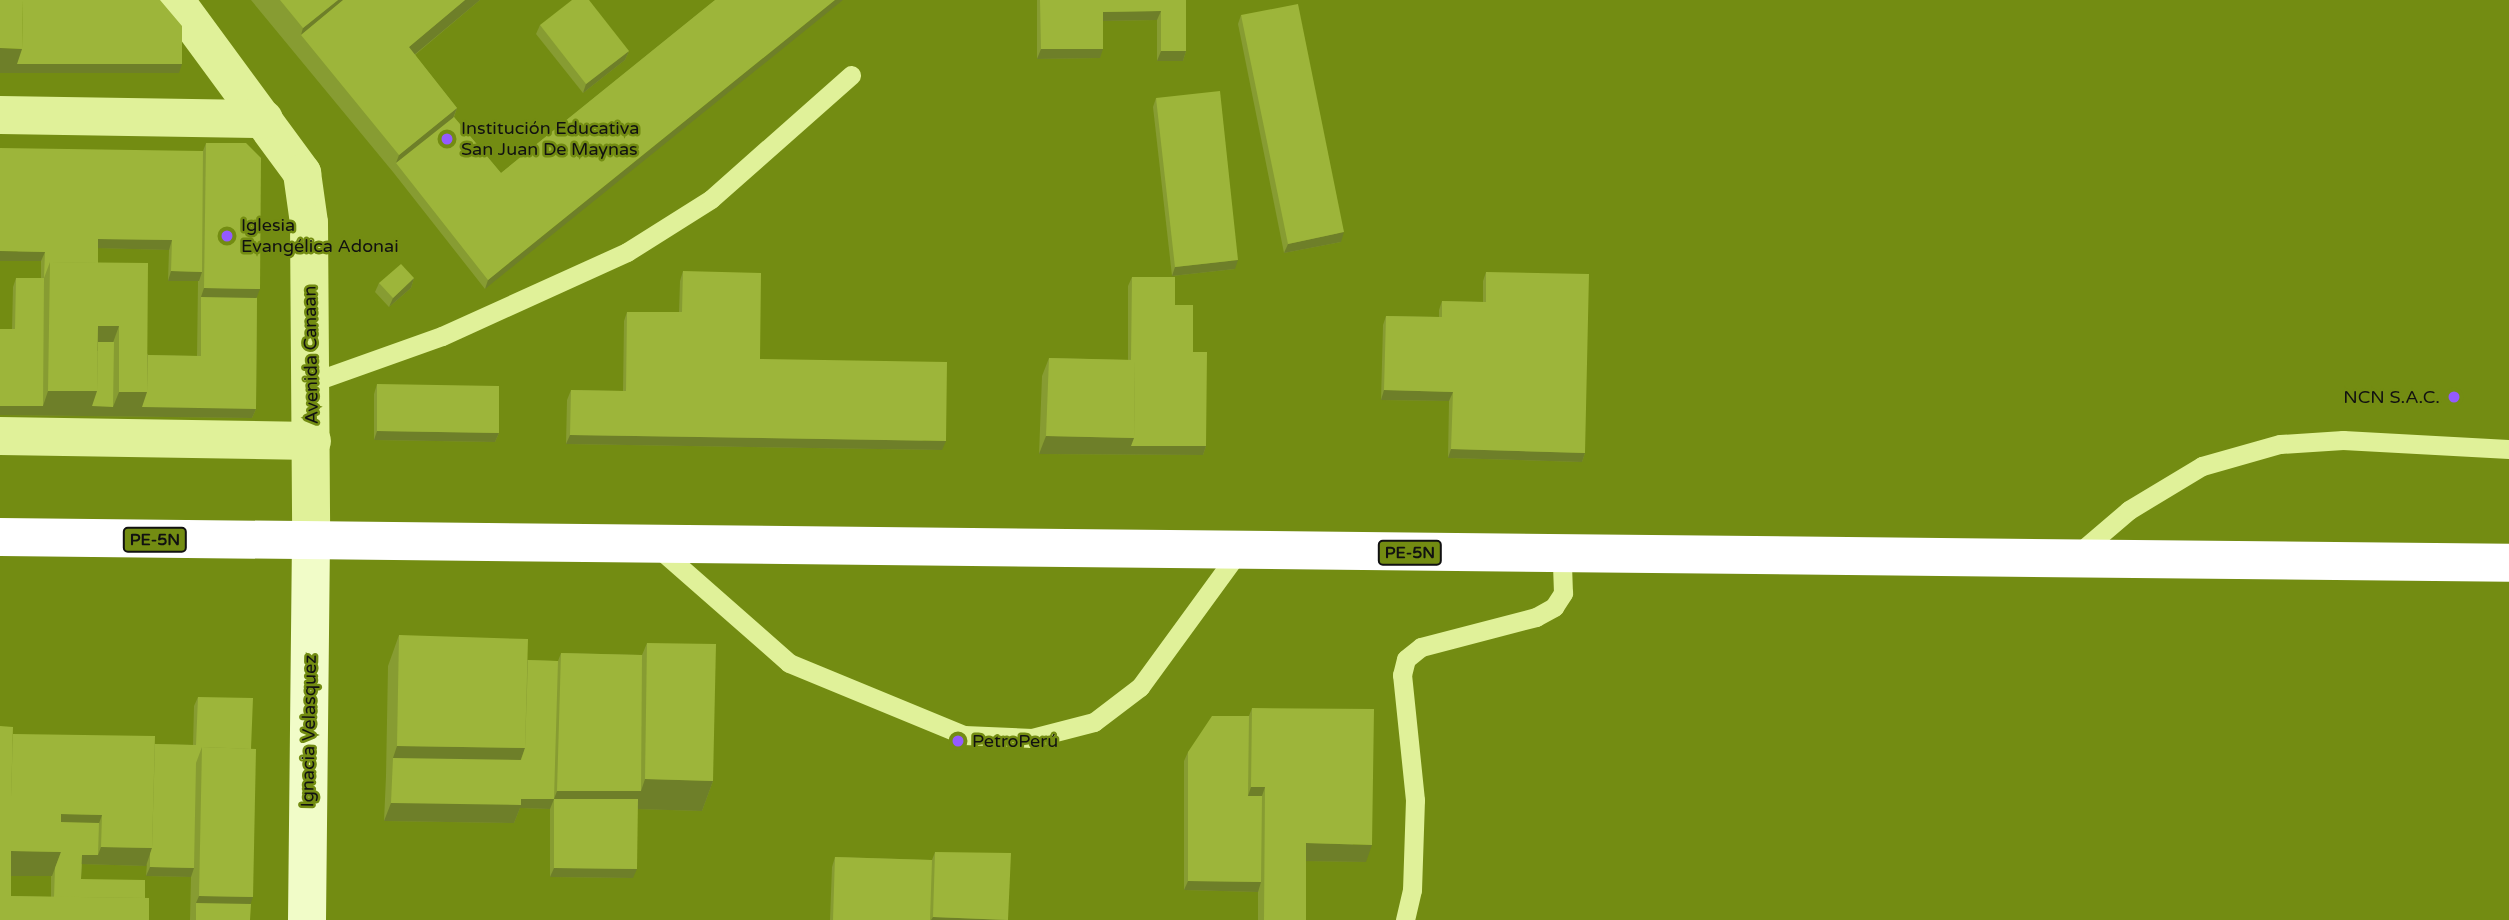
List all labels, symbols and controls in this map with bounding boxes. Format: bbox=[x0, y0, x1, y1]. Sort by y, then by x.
place label: Institución Educativa San Juan De Maynas bbox=[461, 118, 639, 160]
marker: Institución Educativa San Juan De Maynas bbox=[439, 131, 455, 147]
place label: Iglesia Evangélica Adonai bbox=[241, 215, 399, 258]
marker: Iglesia Evangélica Adonai bbox=[219, 228, 235, 244]
street label: Avenida Canaan bbox=[299, 285, 323, 425]
place label: NCN S.A.C. bbox=[2343, 386, 2440, 408]
marker: NCN S.A.C. bbox=[2446, 389, 2462, 405]
road number: PE-5N bbox=[122, 527, 188, 552]
road number: PE-5N bbox=[1377, 540, 1443, 566]
street label: Ignacia Velasquez bbox=[297, 655, 321, 807]
place label: PetroPerú bbox=[972, 730, 1058, 752]
marker: PetroPerú bbox=[950, 733, 966, 749]

